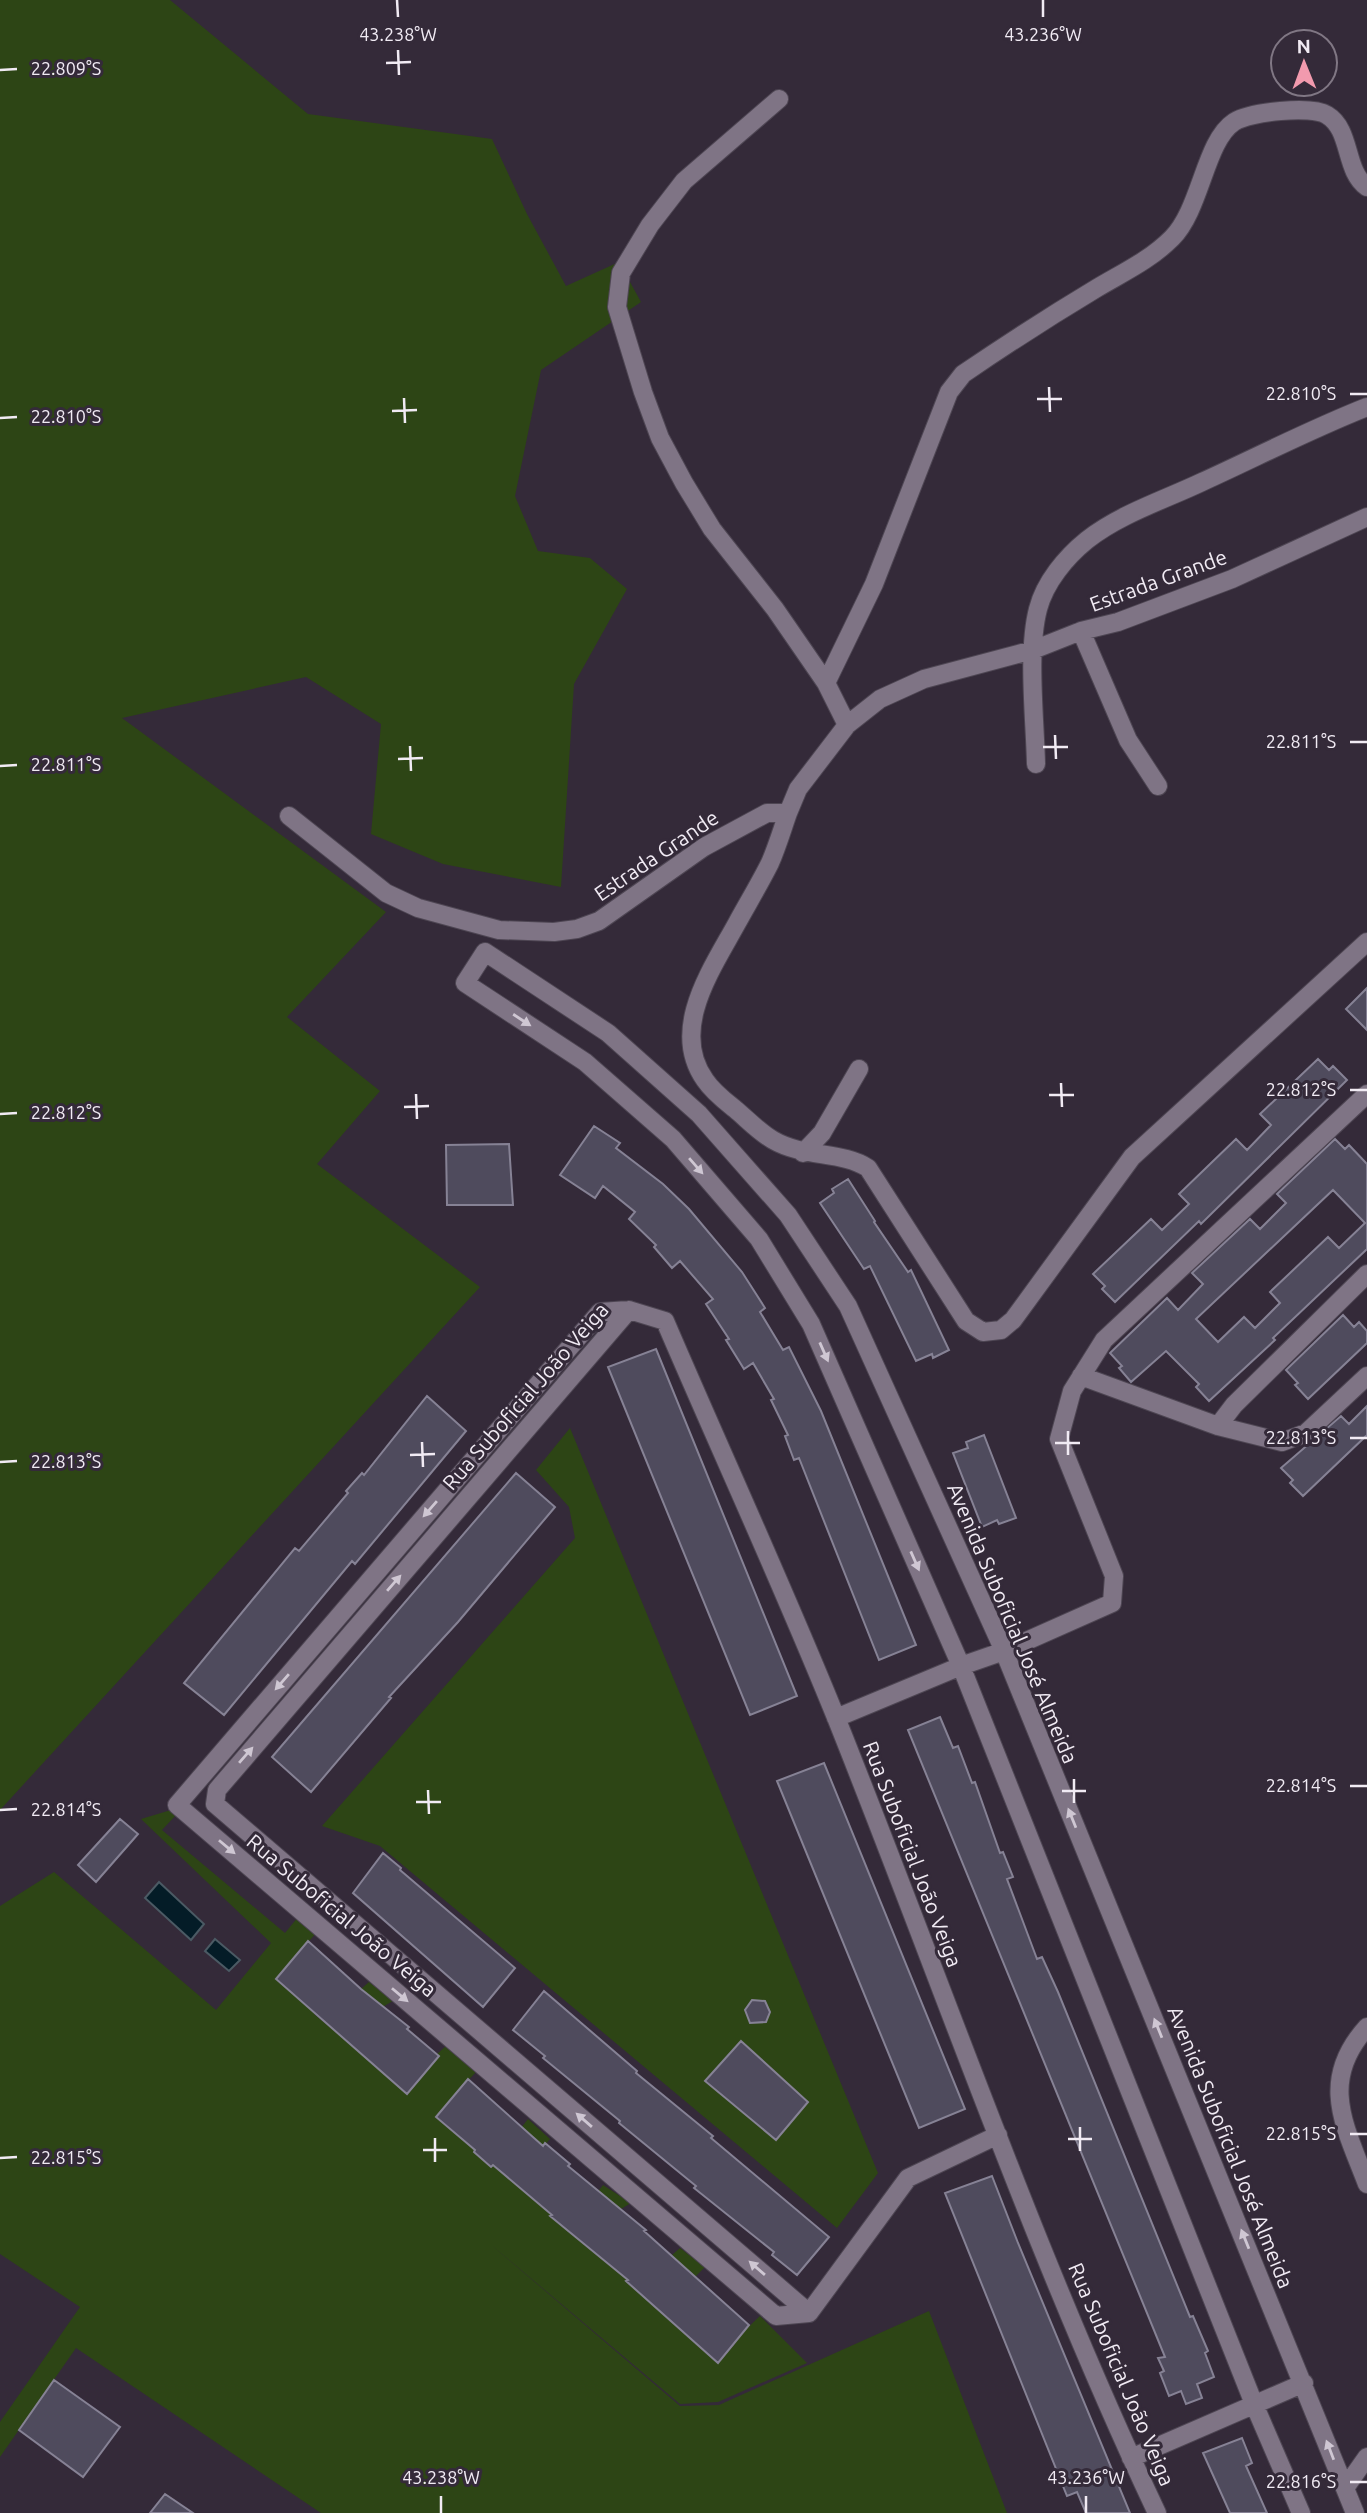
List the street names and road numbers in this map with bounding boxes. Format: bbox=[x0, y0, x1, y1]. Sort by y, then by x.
street label: Estrada Grande bbox=[1086, 544, 1230, 616]
street label: Estrada Grande bbox=[589, 805, 723, 905]
street label: Rua Suboficial João Veiga bbox=[437, 1298, 613, 1494]
street label: Avenida Suboficial José Almeida bbox=[943, 1479, 1083, 1767]
street label: Rua Suboficial João Veiga bbox=[859, 1738, 967, 1970]
street label: Rua Suboficial João Veiga bbox=[242, 1829, 442, 2001]
street label: Avenida Suboficial José Almeida bbox=[1163, 2003, 1299, 2291]
street label: Rua Suboficial João Veiga bbox=[1064, 2259, 1180, 2489]

